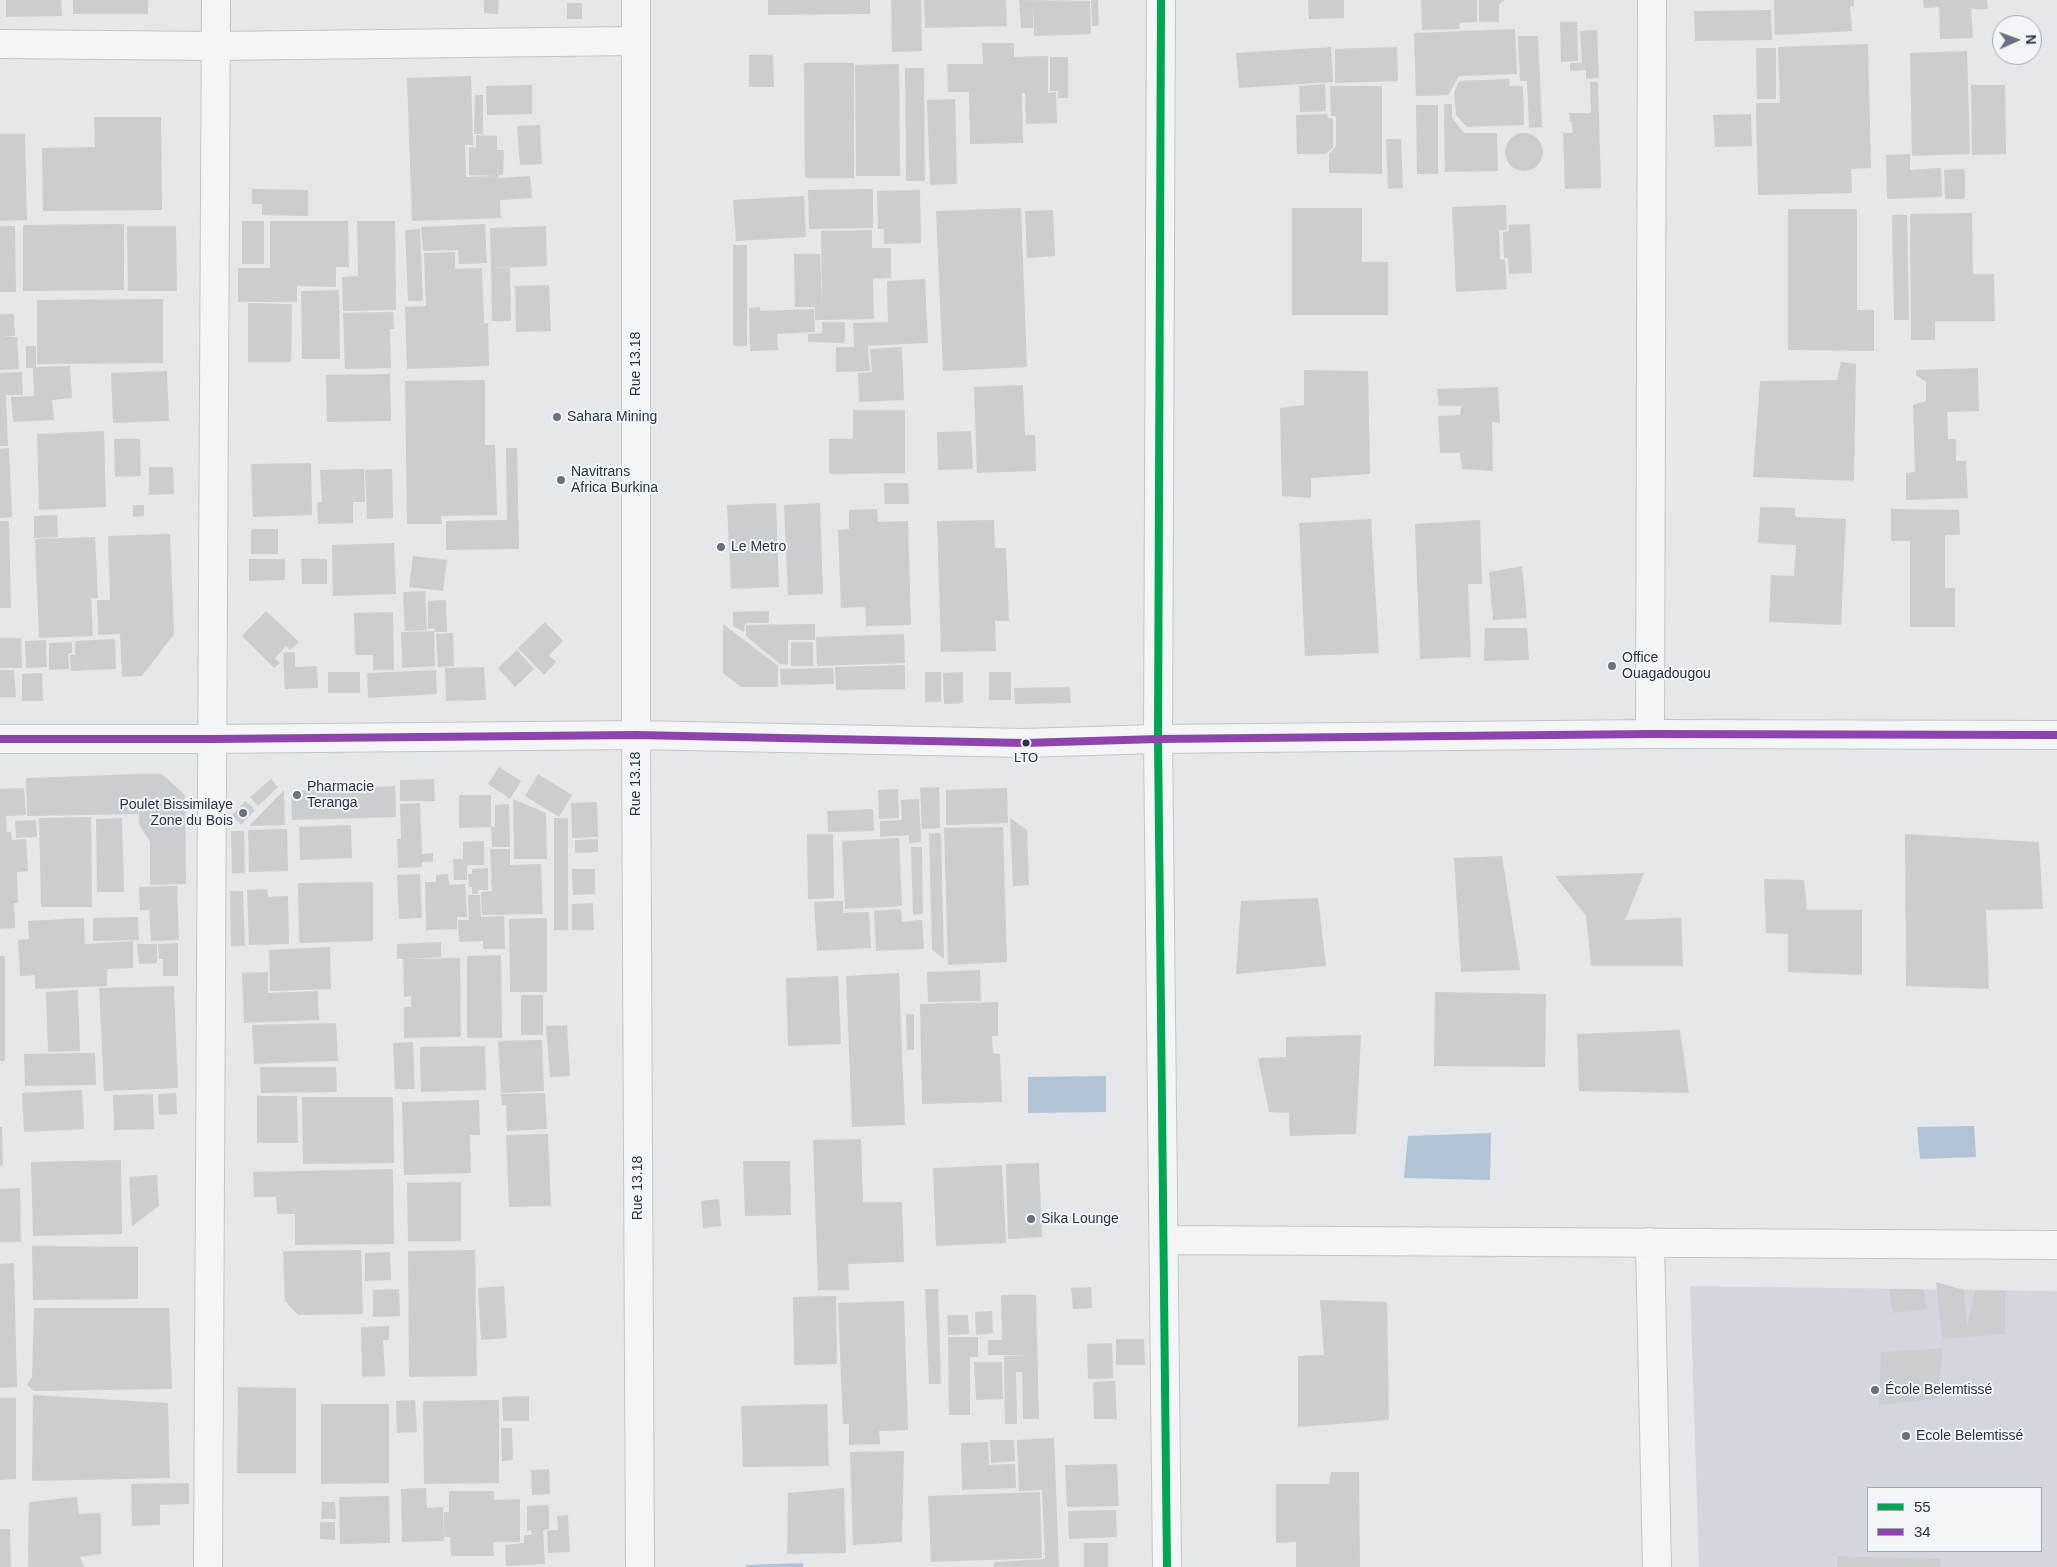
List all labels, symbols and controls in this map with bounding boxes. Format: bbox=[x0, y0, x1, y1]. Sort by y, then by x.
north arrow bbox=[1992, 15, 2042, 65]
text: N bbox=[2023, 34, 2039, 45]
street label: Rue 13.18 bbox=[628, 332, 644, 396]
place label: Sahara Mining bbox=[567, 409, 657, 425]
marker: Sahara Mining bbox=[551, 411, 563, 423]
place label: Navitrans Africa Burkina bbox=[571, 464, 658, 497]
marker: Navitrans Africa Burkina bbox=[555, 474, 567, 486]
place label: Le Metro bbox=[731, 539, 786, 555]
marker: Le Metro bbox=[715, 541, 727, 553]
place label: Office Ouagadougou bbox=[1622, 650, 1711, 682]
marker: Office Ouagadougou bbox=[1606, 660, 1618, 672]
marker: LTO bbox=[1021, 738, 1031, 748]
place label: LTO bbox=[1014, 750, 1038, 766]
street label: Rue 13.18 bbox=[628, 752, 644, 816]
place label: Pharmacie Teranga bbox=[307, 779, 374, 812]
marker: Pharmacie Teranga bbox=[291, 789, 303, 801]
place label: Poulet Bissimilaye Zone du Bois bbox=[119, 797, 233, 830]
marker: Poulet Bissimilaye Zone du Bois bbox=[237, 807, 249, 819]
street label: Rue 13.18 bbox=[630, 1156, 646, 1220]
place label: Sika Lounge bbox=[1041, 1211, 1119, 1227]
marker: Sika Lounge bbox=[1025, 1213, 1037, 1225]
place label: École Belemtissé bbox=[1885, 1382, 1992, 1398]
marker: École Belemtissé bbox=[1869, 1384, 1881, 1396]
place label: Ecole Belemtissé bbox=[1916, 1428, 2023, 1444]
marker: Ecole Belemtissé bbox=[1900, 1430, 1912, 1442]
legend bbox=[1867, 1487, 2042, 1552]
text: 55 bbox=[1914, 1498, 1931, 1515]
text: 34 bbox=[1914, 1523, 1931, 1540]

